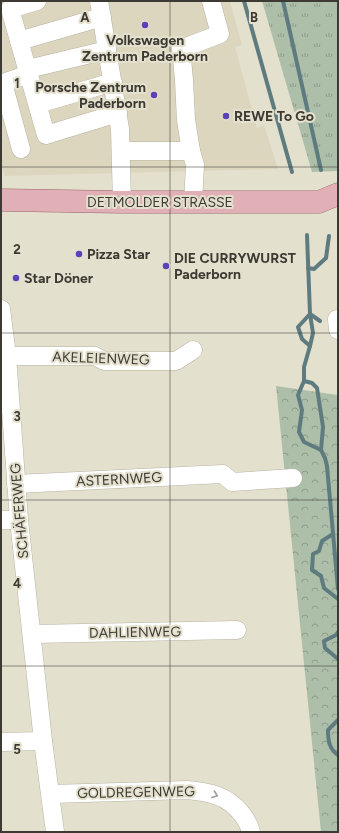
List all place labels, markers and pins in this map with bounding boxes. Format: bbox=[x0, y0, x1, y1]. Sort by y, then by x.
marker: Volkswagen Zentrum Paderborn bbox=[140, 20, 150, 30]
place label: Volkswagen Zentrum Paderborn bbox=[82, 32, 208, 65]
place label: Porsche Zentrum Paderborn bbox=[35, 79, 146, 112]
marker: Porsche Zentrum Paderborn bbox=[149, 90, 159, 100]
place label: REWE To Go bbox=[234, 108, 314, 125]
marker: REWE To Go bbox=[221, 111, 231, 121]
place label: Pizza Star bbox=[87, 246, 151, 263]
marker: Pizza Star bbox=[74, 249, 84, 259]
place label: DIE CURRYWURST Paderborn bbox=[174, 250, 296, 283]
marker: DIE CURRYWURST Paderborn bbox=[161, 261, 171, 271]
place label: Star Döner bbox=[24, 270, 94, 287]
marker: Star Döner bbox=[11, 273, 21, 283]

